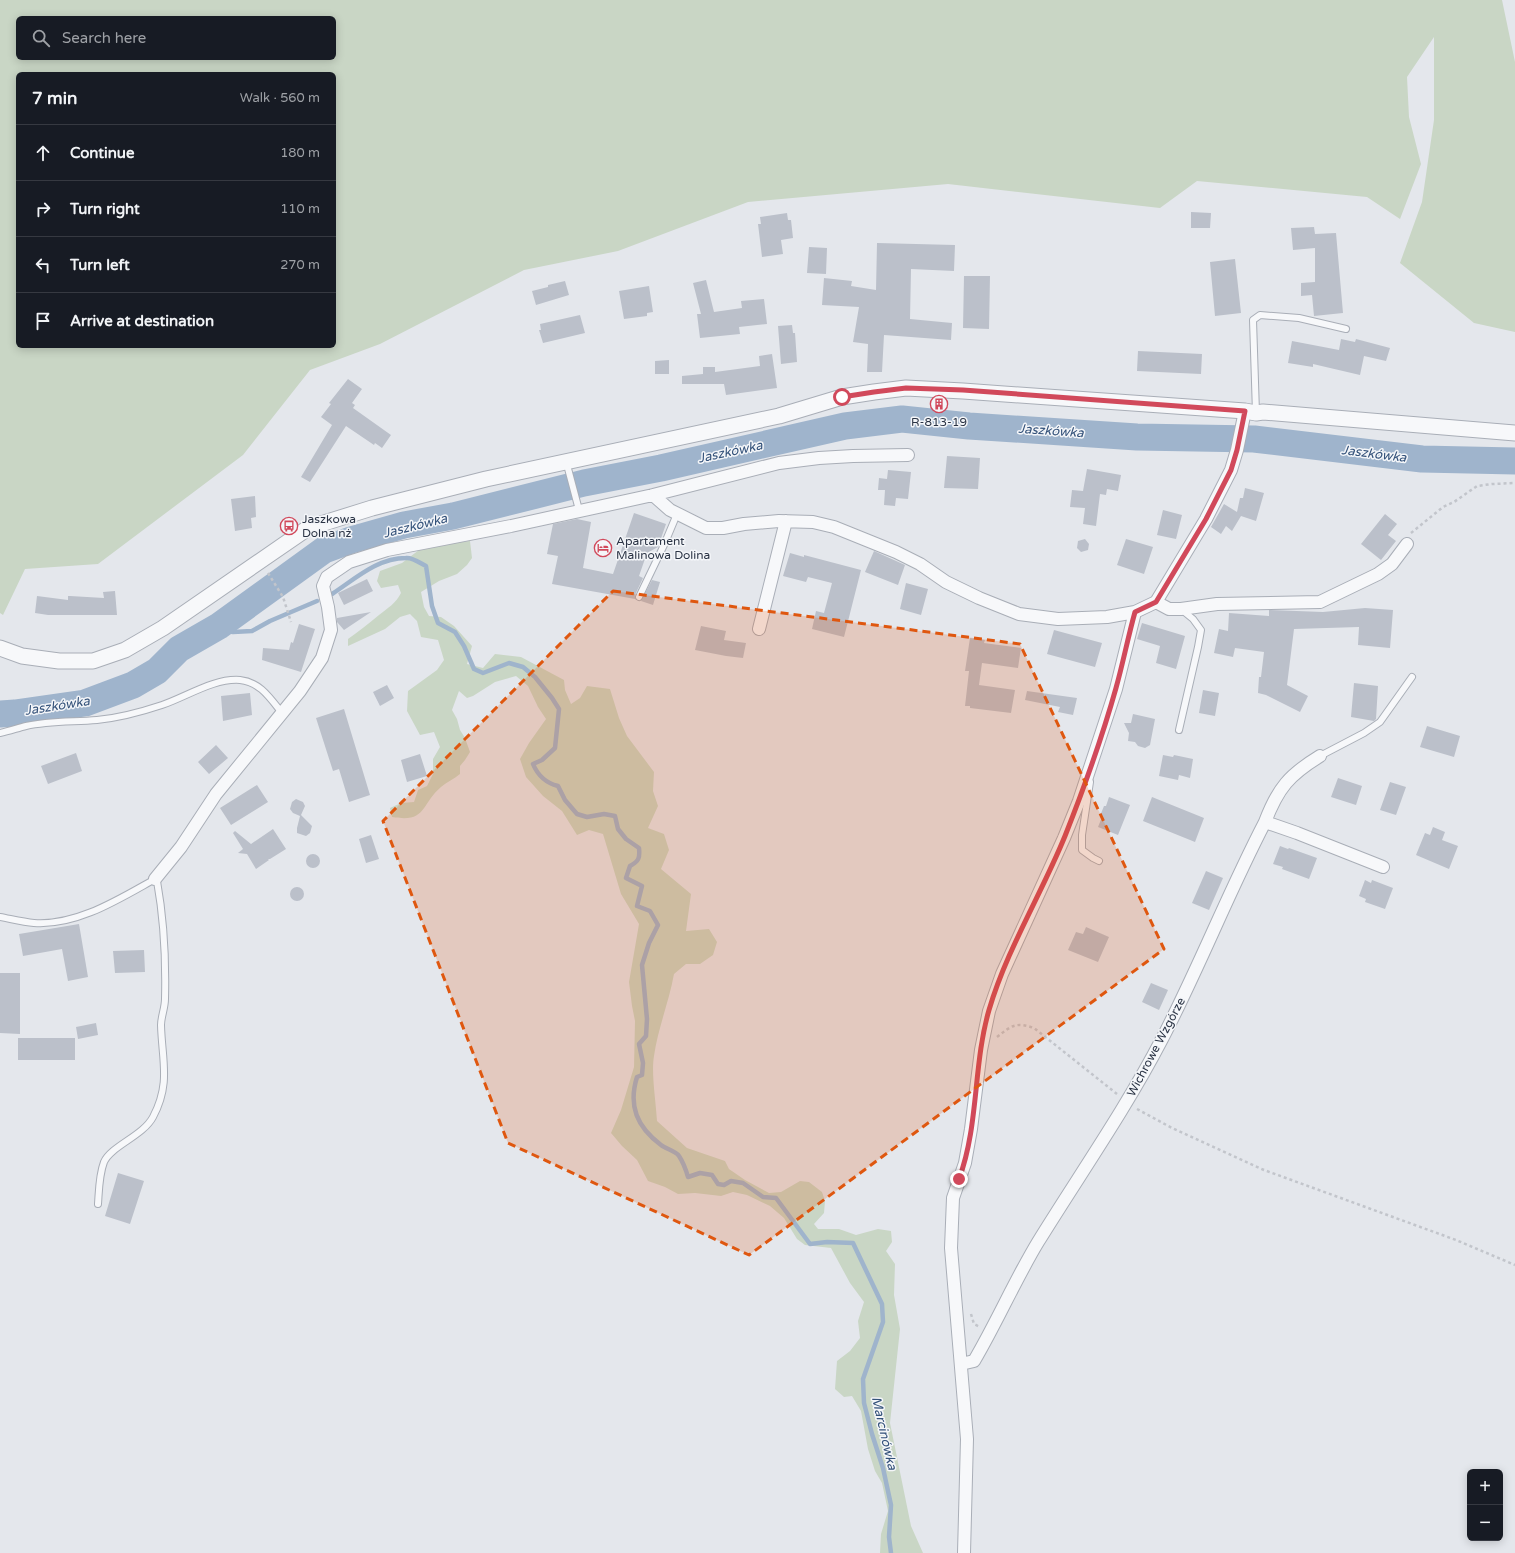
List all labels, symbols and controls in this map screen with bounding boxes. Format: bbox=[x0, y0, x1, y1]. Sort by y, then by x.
search box bbox=[16, 16, 336, 60]
icon: search bbox=[30, 27, 52, 49]
text: Search here bbox=[62, 29, 146, 47]
text: 7 min bbox=[32, 88, 77, 109]
text: Walk · 560 m bbox=[240, 90, 320, 106]
icon: ahead bbox=[32, 142, 54, 164]
text: Continue bbox=[70, 144, 134, 162]
text: 180 m bbox=[280, 145, 320, 161]
icon: right bbox=[32, 198, 54, 220]
text: Turn right bbox=[70, 200, 140, 218]
text: 110 m bbox=[280, 201, 320, 217]
icon: left bbox=[32, 254, 54, 276]
text: Turn left bbox=[70, 256, 130, 274]
text: 270 m bbox=[280, 257, 320, 273]
icon: arrive bbox=[32, 310, 54, 332]
text: Arrive at destination bbox=[70, 312, 214, 330]
route start bbox=[833, 388, 851, 406]
building icon: R-813-19 bbox=[929, 394, 949, 414]
place label: R-813-19 bbox=[911, 415, 967, 429]
water label: Jaszkówka bbox=[1018, 421, 1085, 441]
water label: Jaszkówka bbox=[697, 437, 765, 467]
water label: Jaszkówka bbox=[1340, 442, 1408, 466]
water label: Jaszkówka bbox=[382, 510, 450, 542]
place label: Jaszkowa Dolna nż bbox=[302, 512, 356, 540]
bus stop icon: Jaszkowa Dolna nż bbox=[279, 516, 299, 536]
place label: Apartament Malinowa Dolina bbox=[616, 534, 710, 562]
hotel icon: Apartament Malinowa Dolina bbox=[593, 538, 613, 558]
water label: Jaszkówka bbox=[24, 693, 91, 719]
street label: Wichrowe Wzgórze bbox=[1124, 995, 1188, 1099]
route end bbox=[950, 1170, 968, 1188]
water label: Marcinówka bbox=[868, 1395, 900, 1472]
map controls bbox=[1467, 1469, 1503, 1541]
button: + bbox=[1467, 1469, 1503, 1505]
button: − bbox=[1467, 1505, 1503, 1541]

